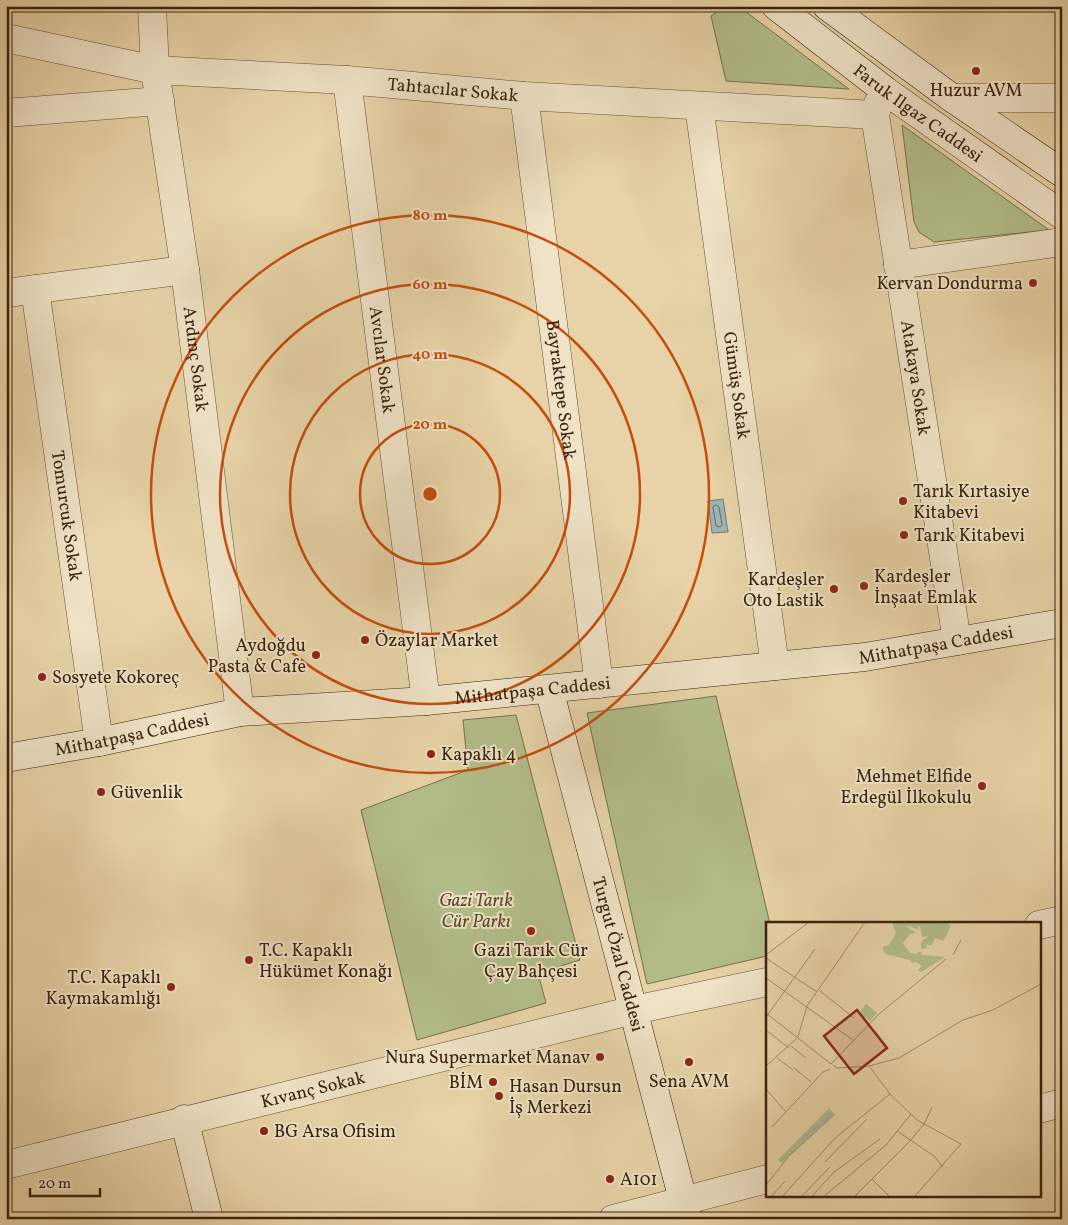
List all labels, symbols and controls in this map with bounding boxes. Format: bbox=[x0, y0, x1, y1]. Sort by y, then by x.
street label: Faruk Ilgaz Caddesi bbox=[847, 59, 987, 170]
marker: Huzur AVM bbox=[970, 65, 982, 77]
street label: Tahtacılar Sokak bbox=[386, 73, 520, 109]
place label: Huzur AVM bbox=[930, 79, 1023, 104]
text: 80 m bbox=[413, 206, 448, 227]
place label: Kervan Dondurma bbox=[876, 272, 1023, 297]
text: 60 m bbox=[413, 275, 448, 296]
marker: Kervan Dondurma bbox=[1027, 277, 1039, 289]
street label: Ardınç Sokak bbox=[176, 305, 214, 414]
street label: Avcılar Sokak bbox=[362, 305, 400, 415]
street label: Bayraktepe Sokak bbox=[539, 318, 581, 461]
street label: Atakaya Sokak bbox=[893, 319, 936, 438]
street label: Gümüş Sokak bbox=[716, 330, 755, 441]
text: 40 m bbox=[412, 345, 448, 366]
text: 20 m bbox=[413, 415, 448, 436]
street label: Tomurcuk Sokak bbox=[44, 449, 87, 583]
place label: Tarık Kırtasiye Kitabevi bbox=[913, 480, 1029, 526]
centre of rings bbox=[421, 485, 439, 503]
marker: Tarık Kırtasiye Kitabevi bbox=[897, 495, 909, 507]
place label: Tarık Kitabevi bbox=[914, 524, 1025, 549]
marker: Tarık Kitabevi bbox=[898, 529, 910, 541]
place label: Kardeşler İnşaat Emlak bbox=[874, 565, 977, 611]
place label: Kardeşler Oto Lastik bbox=[743, 568, 824, 614]
marker: Kardeşler İnşaat Emlak bbox=[858, 580, 870, 592]
marker: Kardeşler Oto Lastik bbox=[828, 583, 840, 595]
street label: Mithatpaşa Caddesi bbox=[857, 621, 1015, 672]
place label: Özaylar Market bbox=[375, 629, 498, 654]
place label: Aydoğdu Pasta & Cafe bbox=[208, 634, 306, 680]
marker: Özaylar Market bbox=[359, 634, 371, 646]
marker: Aydoğdu Pasta & Cafe bbox=[310, 649, 322, 661]
place label: Sosyete Kokoreç bbox=[52, 666, 179, 691]
marker: Sosyete Kokoreç bbox=[36, 671, 48, 683]
street label: Mithatpaşa Caddesi bbox=[454, 672, 612, 712]
street label: Mithatpaşa Caddesi bbox=[53, 708, 211, 763]
place label: Kapaklı 4 bbox=[441, 743, 516, 768]
marker: Kapaklı 4 bbox=[425, 748, 437, 760]
place label: Mehmet Elfide Erdegül İlkokulu bbox=[840, 765, 972, 811]
marker: Mehmet Elfide Erdegül İlkokulu bbox=[976, 780, 988, 792]
place label: Güvenlik bbox=[111, 781, 183, 806]
marker: Güvenlik bbox=[95, 786, 107, 798]
street label: Turgut Özal Caddesi bbox=[585, 874, 649, 1035]
park label: Gazi Tarık Cür Parkı bbox=[439, 889, 513, 935]
inset map bbox=[766, 922, 1040, 1198]
marker: Gazi Tarık Cür Çay Bahçesi bbox=[525, 925, 537, 937]
place label: T.C. Kapaklı Hükümet Konağı bbox=[259, 939, 392, 985]
place label: Gazi Tarık Cür Çay Bahçesi bbox=[474, 939, 588, 985]
marker: T.C. Kapaklı Hükümet Konağı bbox=[243, 954, 255, 966]
place label: T.C. Kapaklı Kaymakamlığı bbox=[46, 966, 161, 1012]
marker: T.C. Kapaklı Kaymakamlığı bbox=[165, 981, 177, 993]
place label: Nura Supermarket Manav bbox=[385, 1046, 590, 1071]
marker: Nura Supermarket Manav bbox=[594, 1051, 606, 1063]
marker: Sena AVM bbox=[683, 1056, 695, 1068]
street label: Kıvanç Sokak bbox=[258, 1066, 368, 1116]
place label: Sena AVM bbox=[649, 1070, 729, 1095]
place label: BİM bbox=[449, 1071, 483, 1096]
place label: Hasan Dursun İş Merkezi bbox=[509, 1075, 622, 1121]
marker: BİM bbox=[487, 1076, 499, 1088]
marker: Hasan Dursun İş Merkezi bbox=[493, 1090, 505, 1102]
place label: BG Arsa Ofisim bbox=[274, 1120, 396, 1145]
marker: BG Arsa Ofisim bbox=[258, 1125, 270, 1137]
scale bar bbox=[30, 1165, 100, 1197]
place label: A101 bbox=[620, 1168, 657, 1193]
marker: A101 bbox=[604, 1173, 616, 1185]
text: 20 m bbox=[38, 1174, 71, 1195]

